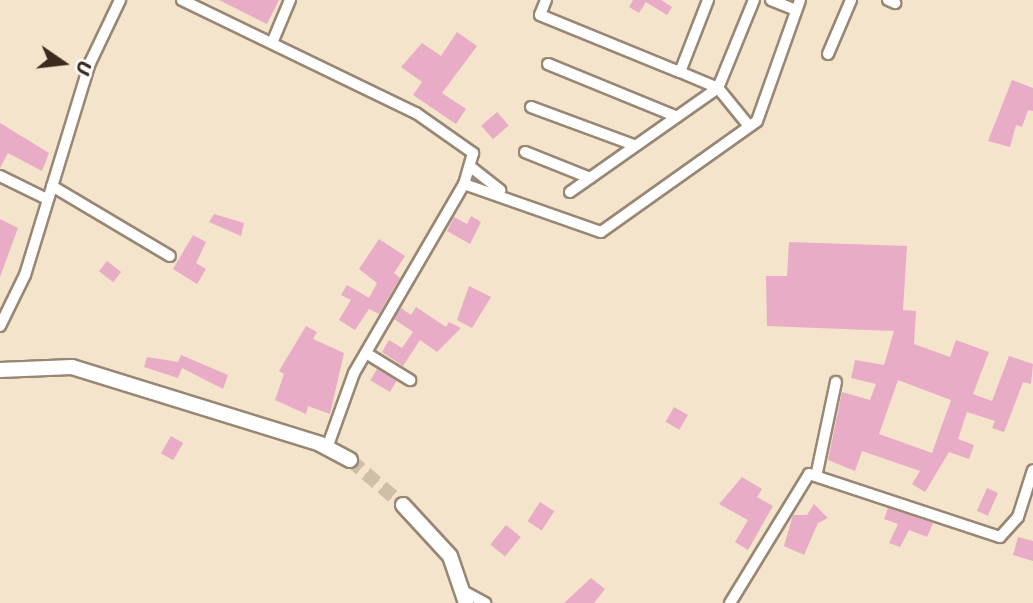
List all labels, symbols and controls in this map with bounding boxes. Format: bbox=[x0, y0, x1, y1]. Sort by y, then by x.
north arrow bbox=[28, 28, 98, 98]
text: U bbox=[66, 58, 101, 78]

